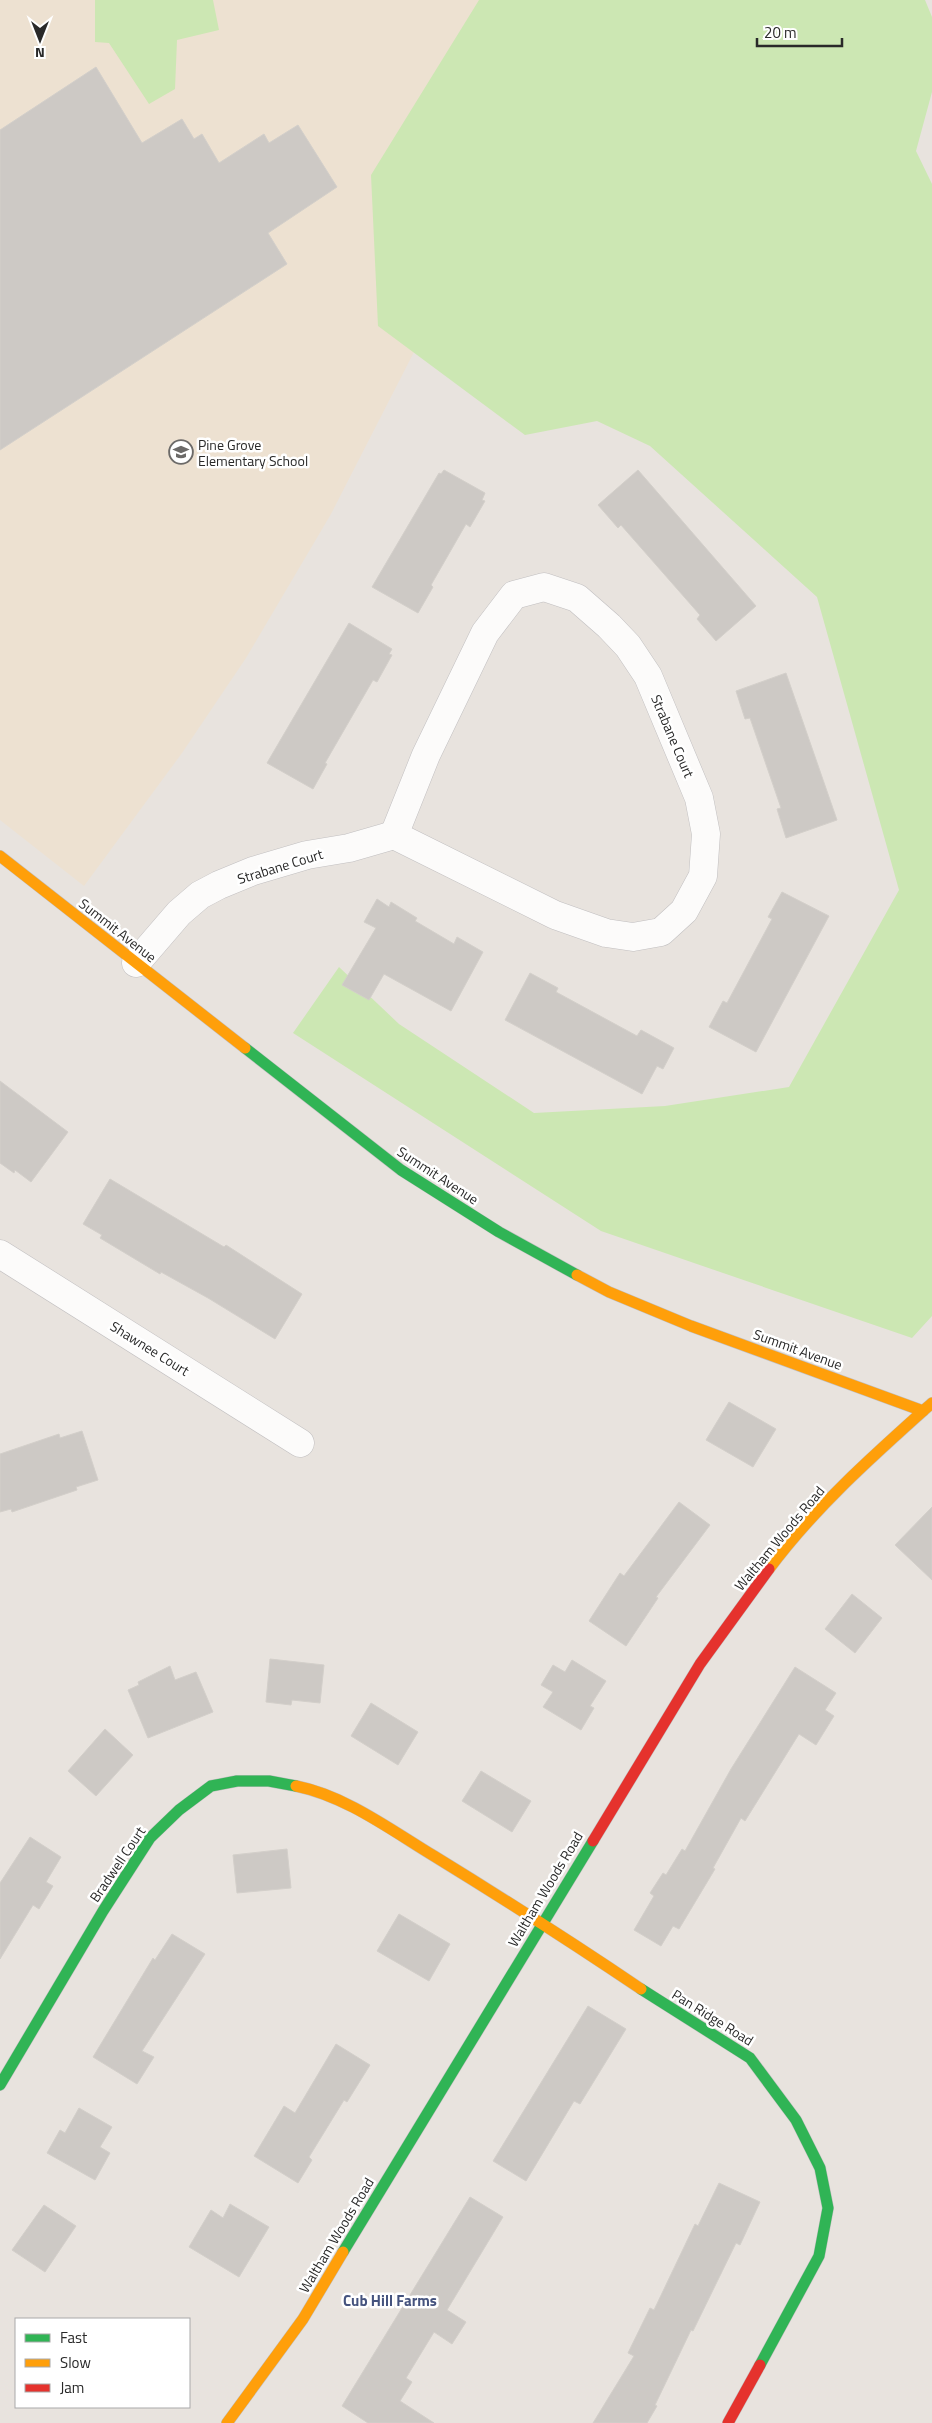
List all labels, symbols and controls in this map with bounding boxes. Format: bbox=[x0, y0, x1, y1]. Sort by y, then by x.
north arrow bbox=[15, 15, 65, 65]
scale bar bbox=[757, 15, 842, 47]
text: 20 m bbox=[764, 21, 797, 44]
text: N bbox=[35, 43, 45, 64]
place label: Pine Grove Elementary School bbox=[198, 434, 308, 471]
school or university icon: Pine Grove Elementary School bbox=[168, 439, 194, 465]
street label: Strabane Court bbox=[646, 691, 700, 781]
street label: Strabane Court bbox=[235, 843, 325, 889]
street label: Summit Avenue bbox=[75, 893, 161, 967]
street label: Summit Avenue bbox=[393, 1141, 483, 1209]
street label: Shawnee Court bbox=[106, 1315, 194, 1381]
street label: Summit Avenue bbox=[751, 1323, 845, 1375]
street label: Waltham Woods Road bbox=[729, 1481, 829, 1595]
street label: Bradwell Court bbox=[84, 1822, 150, 1906]
street label: Waltham Woods Road bbox=[502, 1827, 588, 1951]
street label: Pan Ridge Road bbox=[668, 1984, 758, 2050]
street label: Waltham Woods Road bbox=[293, 2173, 379, 2297]
district label: Cub Hill Farms bbox=[343, 2289, 437, 2312]
legend bbox=[15, 2318, 190, 2408]
text: Fast bbox=[60, 2326, 88, 2349]
text: Slow bbox=[60, 2351, 91, 2374]
text: Jam bbox=[60, 2376, 84, 2399]

